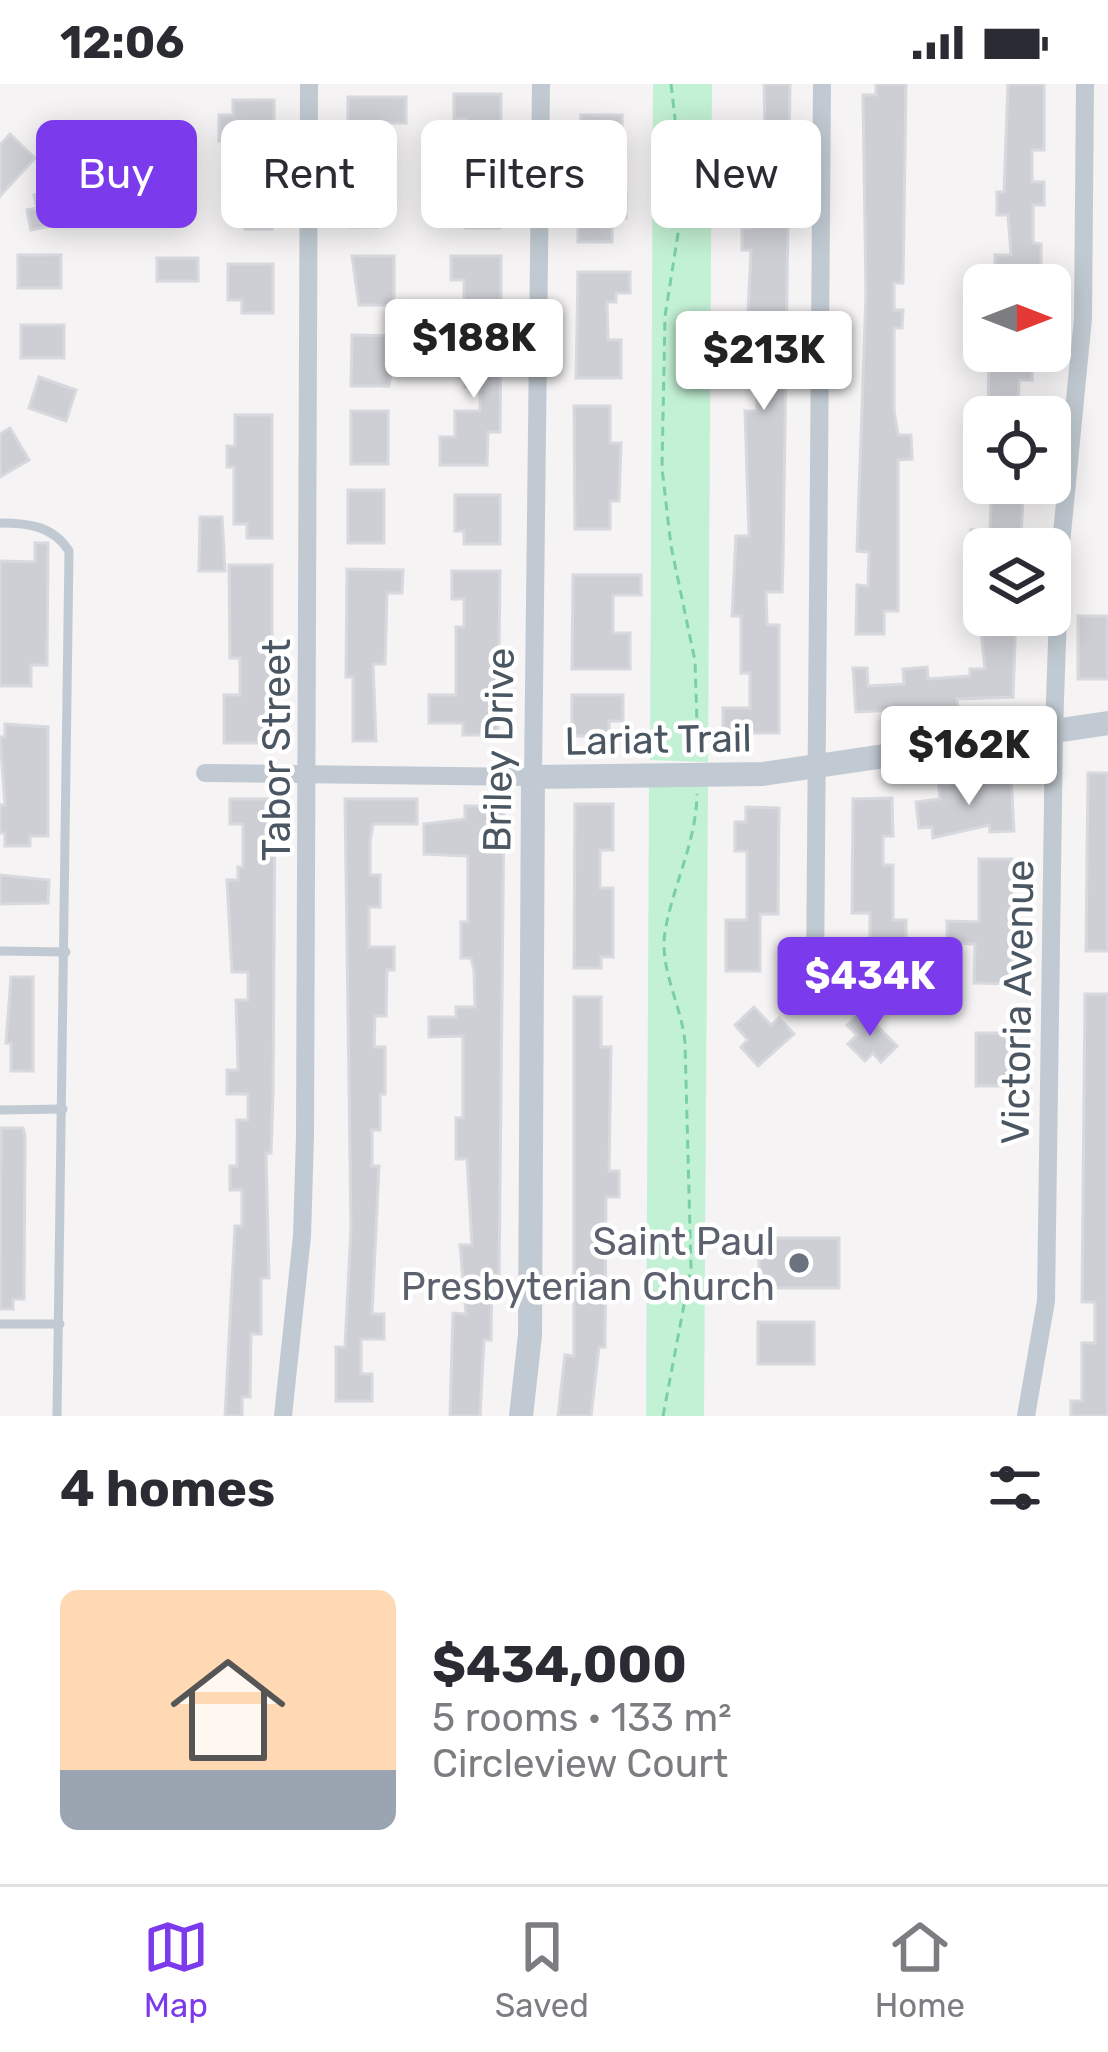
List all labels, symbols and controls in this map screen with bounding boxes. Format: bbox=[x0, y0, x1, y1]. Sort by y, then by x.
text: 12:06 bbox=[60, 16, 185, 69]
chip: Buy bbox=[36, 120, 197, 228]
chip: Rent bbox=[221, 120, 397, 228]
chip: Filters bbox=[421, 120, 627, 228]
chip: New bbox=[651, 120, 821, 228]
north arrow bbox=[963, 264, 1071, 372]
map controls bbox=[963, 264, 1071, 636]
pin: $188K bbox=[390, 299, 558, 401]
pin: $213K bbox=[680, 311, 848, 413]
text: $188K bbox=[412, 315, 536, 361]
text: $213K bbox=[703, 327, 825, 373]
button: locate bbox=[963, 396, 1071, 504]
button: layers bbox=[963, 528, 1071, 636]
street label: Tabor Street bbox=[254, 639, 300, 861]
street label: Briley Drive bbox=[474, 647, 524, 853]
pin: $162K bbox=[885, 706, 1053, 808]
street label: Lariat Trail bbox=[564, 715, 752, 765]
text: $162K bbox=[908, 722, 1030, 768]
street label: Victoria Avenue bbox=[993, 859, 1043, 1145]
pin: $434K bbox=[786, 937, 954, 1039]
text: $434K bbox=[805, 953, 935, 999]
place label: Saint Paul Presbyterian Church bbox=[401, 1219, 775, 1310]
marker: Saint Paul Presbyterian Church bbox=[786, 1250, 812, 1276]
icon: filters bbox=[982, 1455, 1048, 1521]
text: 4 homes bbox=[60, 1458, 275, 1519]
text: $434,000 bbox=[432, 1634, 687, 1695]
icon: home bbox=[156, 1638, 300, 1782]
text: 5 rooms · 133 m² bbox=[432, 1695, 732, 1741]
text: Circleview Court bbox=[432, 1741, 728, 1787]
tab: Map bbox=[143, 1914, 209, 2025]
tab: Saved bbox=[495, 1914, 589, 2025]
tab: Home bbox=[875, 1914, 965, 2025]

